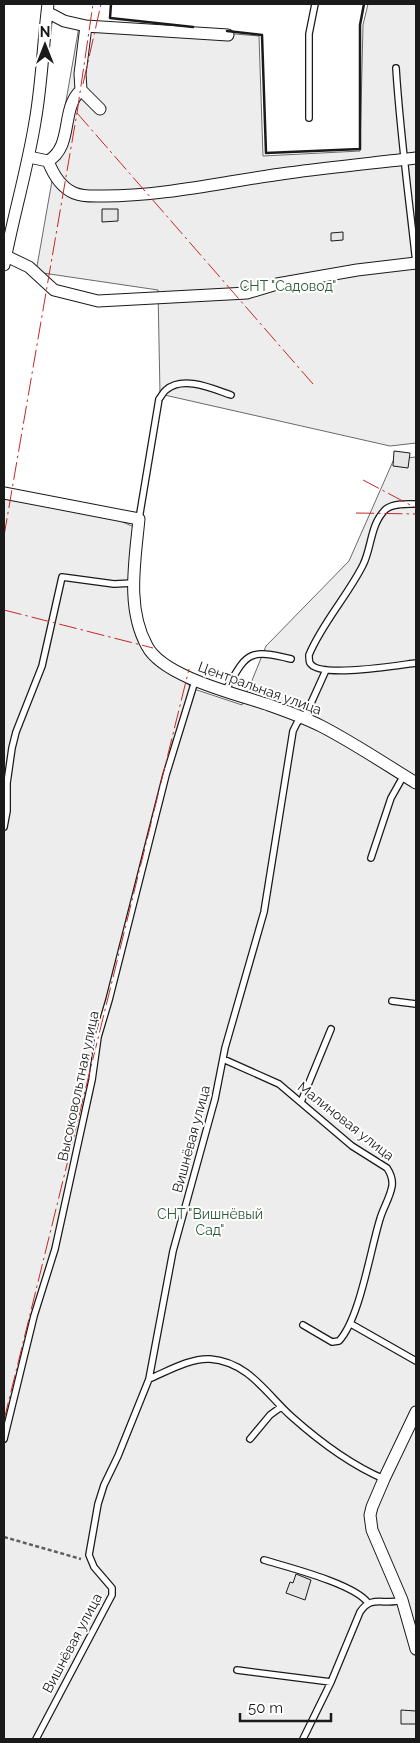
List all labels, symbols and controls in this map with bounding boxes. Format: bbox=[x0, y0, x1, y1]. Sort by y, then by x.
north arrow bbox=[20, 20, 70, 70]
text: N bbox=[40, 24, 50, 40]
park label: СНТ "Садовод" bbox=[240, 278, 336, 294]
street label: Центральная улица bbox=[196, 658, 324, 718]
street label: Высоковольтная улица bbox=[54, 1009, 102, 1163]
street label: Малиновая улица bbox=[295, 1078, 397, 1164]
street label: Вишнёвая улица bbox=[169, 1084, 213, 1194]
park label: СНТ "Вишнёвый Сад" bbox=[157, 1206, 263, 1238]
street label: Вишнёвая улица bbox=[39, 1591, 105, 1695]
scale bar bbox=[240, 1690, 331, 1722]
text: 50 m bbox=[248, 1699, 283, 1717]

